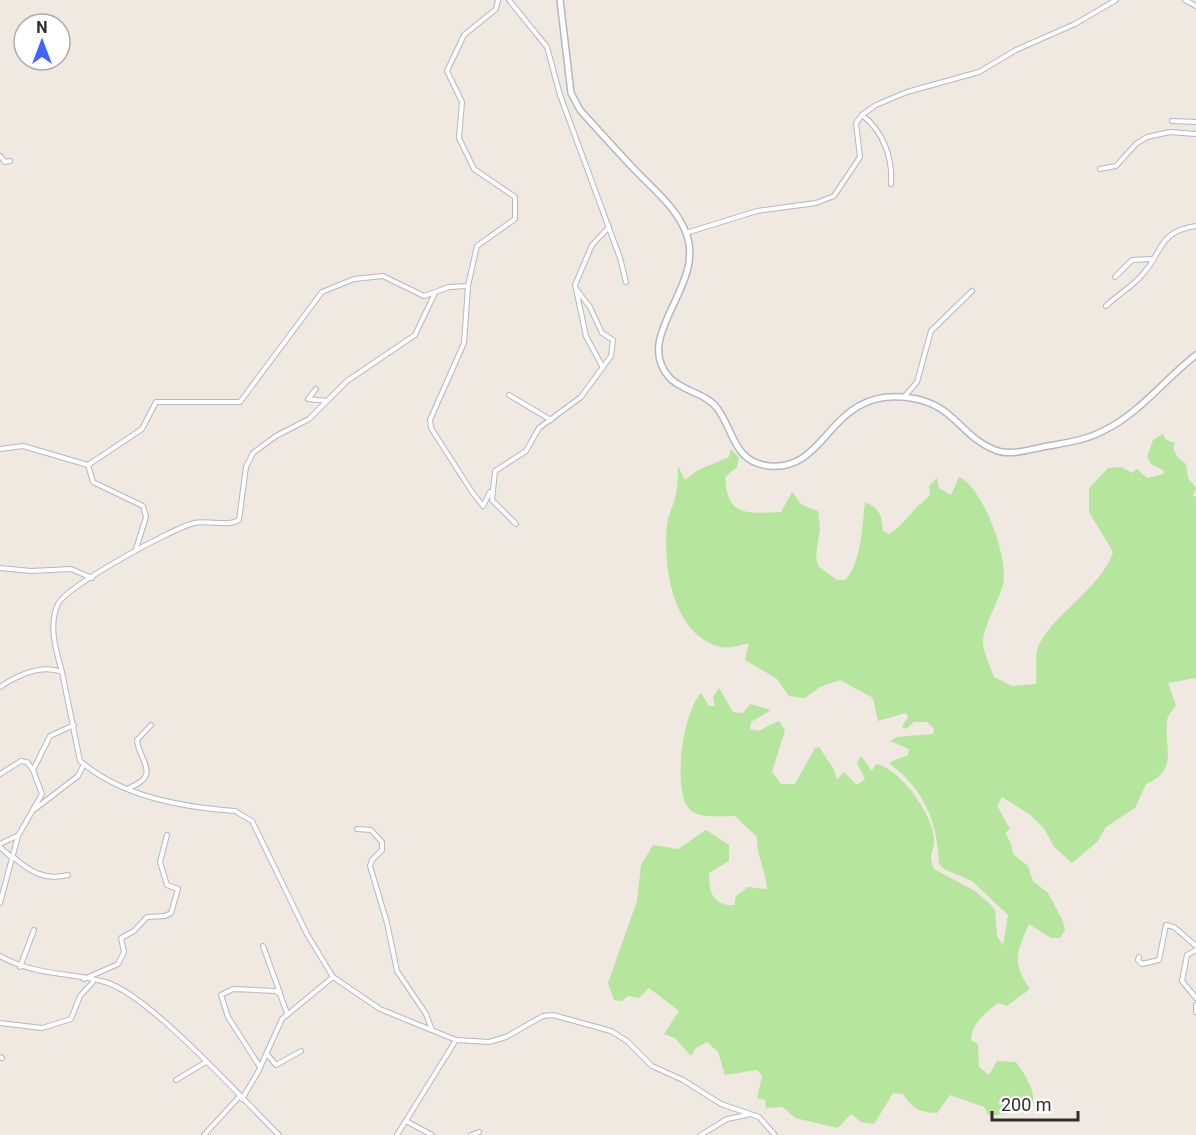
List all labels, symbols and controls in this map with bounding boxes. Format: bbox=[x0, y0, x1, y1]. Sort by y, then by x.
north arrow bbox=[12, 12, 72, 72]
text: N bbox=[36, 18, 48, 37]
scale bar bbox=[992, 1084, 1078, 1122]
text: 200 m bbox=[1001, 1094, 1052, 1115]

